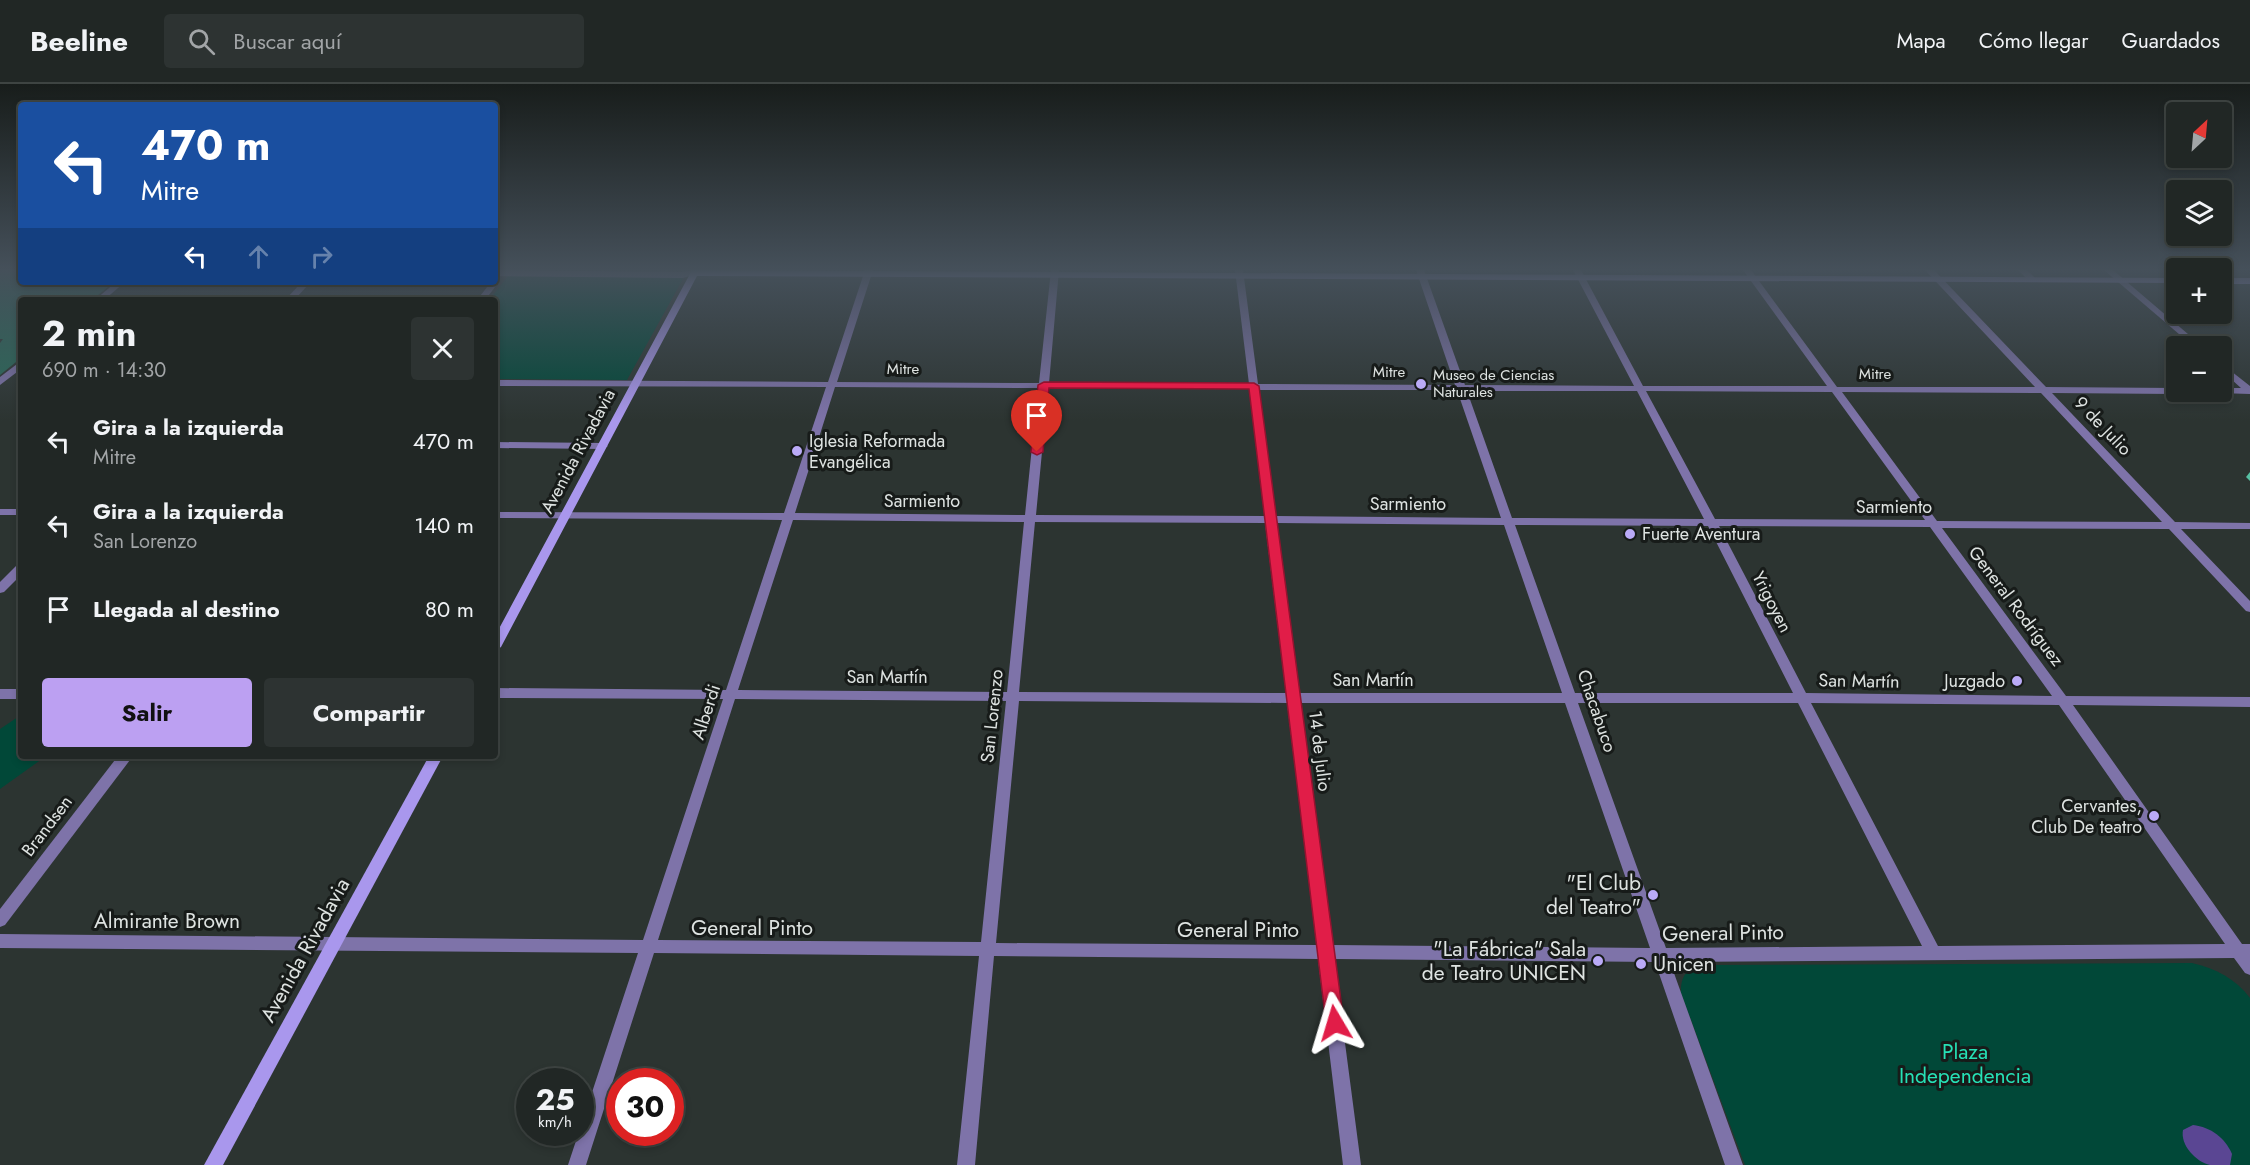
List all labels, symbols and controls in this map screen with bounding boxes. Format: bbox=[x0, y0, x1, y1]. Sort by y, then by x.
search box bbox=[164, 14, 584, 68]
text: Beeline bbox=[30, 21, 128, 62]
icon: search bbox=[185, 25, 218, 58]
text: Buscar aquí bbox=[233, 25, 341, 57]
text: Mapa bbox=[1896, 26, 1946, 56]
text: Cómo llegar bbox=[1979, 26, 2088, 56]
text: Guardados bbox=[2121, 26, 2220, 56]
north arrow bbox=[2166, 102, 2232, 168]
map controls bbox=[2166, 102, 2232, 402]
text: 470 m bbox=[141, 115, 271, 176]
icon: left bbox=[42, 126, 120, 204]
text: Mitre bbox=[141, 171, 199, 210]
button: layers bbox=[2166, 180, 2232, 246]
icon: left bbox=[179, 240, 212, 273]
icon: ahead bbox=[242, 240, 275, 273]
icon: right bbox=[305, 240, 338, 273]
button: + bbox=[2166, 258, 2232, 324]
text: 2 min bbox=[42, 307, 137, 359]
button: close bbox=[411, 317, 474, 380]
button: − bbox=[2166, 336, 2232, 402]
text: 690 m · 14:30 bbox=[42, 356, 166, 385]
street label: Mitre bbox=[887, 358, 919, 380]
street label: Mitre bbox=[1373, 361, 1405, 383]
street label: Mitre bbox=[1859, 363, 1891, 385]
place label: Museo de Ciencias Naturales bbox=[1433, 364, 1554, 403]
marker: Museo de Ciencias Naturales bbox=[1414, 377, 1428, 391]
street label: Avenida Rivadavia bbox=[534, 384, 622, 518]
pin bbox=[1011, 390, 1062, 452]
street label: 9 de Julio bbox=[2068, 391, 2138, 461]
icon: arrive bbox=[1020, 399, 1053, 432]
text: Gira a la izquierda bbox=[93, 411, 284, 443]
icon: left bbox=[42, 425, 75, 458]
text: 470 m bbox=[413, 425, 474, 457]
place label: Iglesia Reformada Evangélica bbox=[809, 428, 945, 475]
text: Mitre bbox=[93, 443, 136, 472]
marker: Iglesia Reformada Evangélica bbox=[790, 444, 804, 458]
street label: Sarmiento bbox=[884, 488, 960, 514]
street label: Sarmiento bbox=[1370, 491, 1446, 517]
street label: Sarmiento bbox=[1856, 494, 1932, 520]
text: Gira a la izquierda bbox=[93, 495, 284, 527]
icon: left bbox=[42, 509, 75, 542]
text: 140 m bbox=[414, 509, 474, 541]
place label: Fuerte Aventura bbox=[1642, 521, 1760, 547]
text: San Lorenzo bbox=[93, 527, 197, 556]
marker: Fuerte Aventura bbox=[1623, 527, 1637, 541]
street label: General Rodríguez bbox=[1962, 541, 2070, 672]
street label: Yrigoyen bbox=[1746, 567, 1798, 637]
icon: arrive bbox=[42, 593, 75, 626]
text: Llegada al destino bbox=[93, 593, 280, 625]
text: 80 m bbox=[425, 593, 474, 625]
street label: San Martín bbox=[846, 664, 928, 690]
street label: Chacabuco bbox=[1571, 666, 1623, 756]
street label: San Martín bbox=[1332, 667, 1414, 693]
street label: San Martín bbox=[1818, 667, 1900, 695]
street label: San Lorenzo bbox=[974, 668, 1010, 764]
place label: Juzgado bbox=[1942, 668, 2005, 694]
marker: Juzgado bbox=[2010, 674, 2024, 688]
button: Salir bbox=[42, 678, 252, 747]
button: Compartir bbox=[264, 678, 474, 747]
street label: Alberdi bbox=[685, 681, 727, 743]
street label: 14 de Julio bbox=[1302, 709, 1338, 793]
street label: Brandsen bbox=[15, 790, 79, 862]
place label: Cervantes, Club De teatro bbox=[2031, 793, 2142, 840]
marker: Cervantes, Club De teatro bbox=[2147, 809, 2161, 823]
place label: "El Club del Teatro" bbox=[1546, 868, 1641, 922]
street label: Avenida Rivadavia bbox=[253, 872, 357, 1028]
marker: "El Club del Teatro" bbox=[1646, 888, 1660, 902]
street label: Almirante Brown bbox=[94, 906, 240, 936]
street label: General Pinto bbox=[691, 913, 813, 943]
street label: General Pinto bbox=[1177, 915, 1299, 945]
street label: General Pinto bbox=[1662, 917, 1784, 949]
place label: "La Fábrica" Sala de Teatro UNICEN bbox=[1422, 934, 1586, 988]
place label: Unicen bbox=[1653, 949, 1715, 979]
marker: "La Fábrica" Sala de Teatro UNICEN bbox=[1591, 954, 1605, 968]
marker: Unicen bbox=[1634, 957, 1648, 971]
position arrow bbox=[1303, 991, 1367, 1055]
park label: Plaza Independencia bbox=[1899, 1037, 2031, 1091]
speed limit sign: 30 bbox=[606, 1068, 684, 1146]
text: 25 bbox=[535, 1078, 575, 1121]
text: km/h bbox=[538, 1111, 572, 1133]

